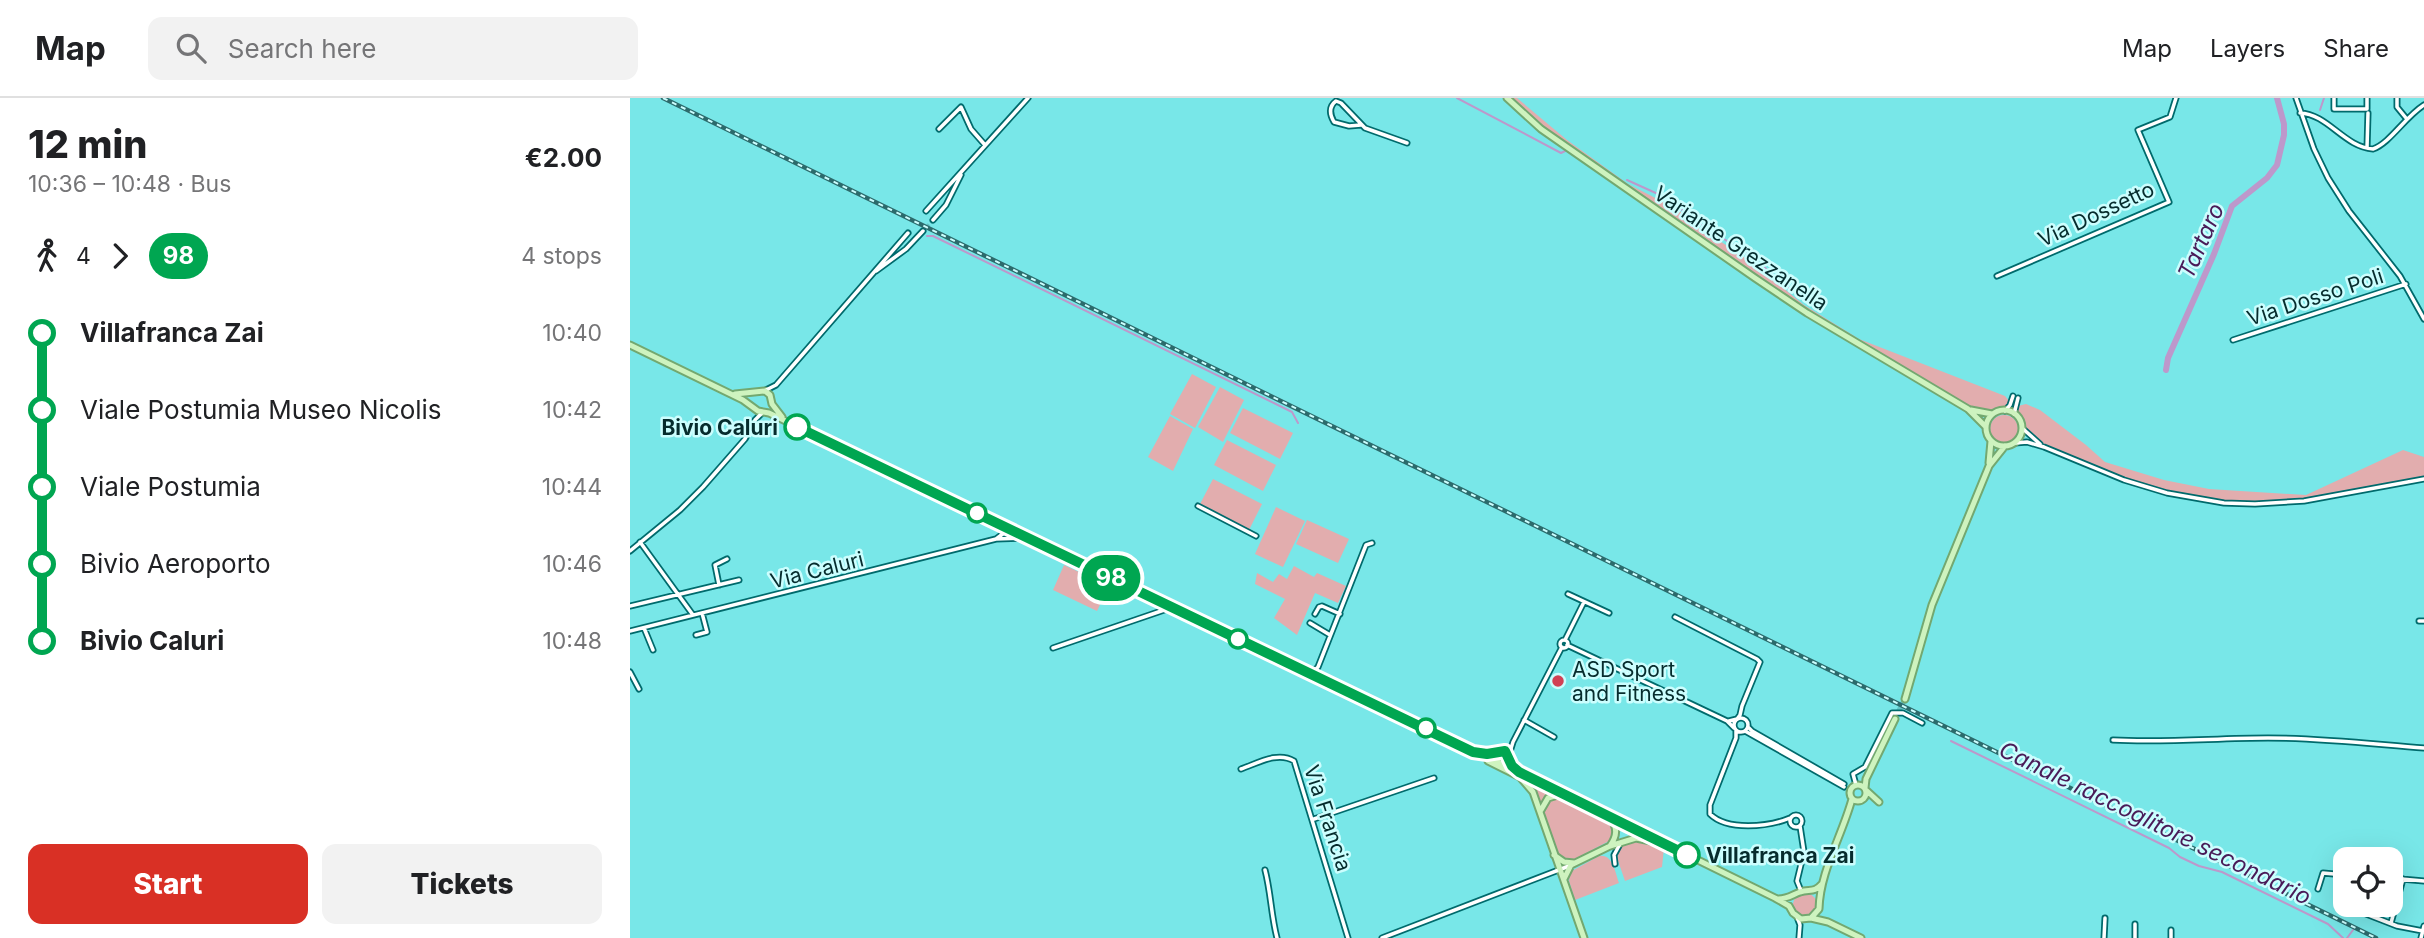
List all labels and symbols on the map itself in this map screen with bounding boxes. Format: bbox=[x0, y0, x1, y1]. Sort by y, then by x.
street label: Via Dossetto bbox=[2034, 176, 2158, 252]
street label: Variante Grezzanella bbox=[1649, 181, 1833, 315]
water label: Tartaro bbox=[2172, 199, 2230, 283]
street label: Via Dosso Poli bbox=[2244, 263, 2386, 331]
marker: Bivio Caluri bbox=[784, 414, 810, 440]
place label: Bivio Caluri bbox=[661, 415, 778, 440]
unlabelled marker bbox=[967, 503, 987, 523]
street label: Via Caluri bbox=[768, 546, 866, 594]
line badge: 98 bbox=[1079, 555, 1142, 601]
unlabelled marker bbox=[1228, 629, 1248, 649]
place label: ASD Sport and Fitness bbox=[1572, 657, 1686, 706]
marker: ASD Sport and Fitness bbox=[1550, 673, 1566, 689]
unlabelled marker bbox=[1416, 718, 1436, 738]
water label: Canale raccoglitore secondario bbox=[1995, 735, 2315, 911]
street label: Via Francia bbox=[1299, 762, 1357, 874]
marker: Villafranca Zai bbox=[1674, 842, 1700, 868]
place label: Villafranca Zai bbox=[1706, 843, 1854, 868]

